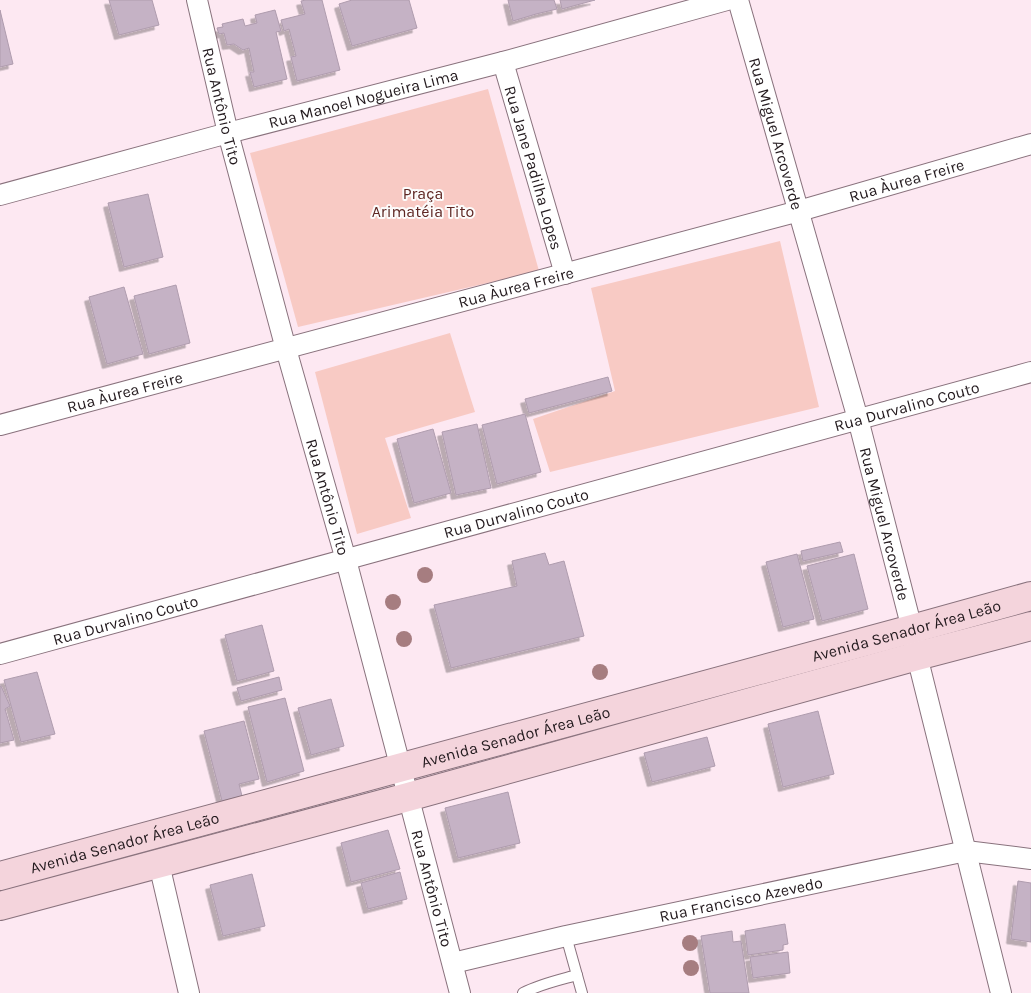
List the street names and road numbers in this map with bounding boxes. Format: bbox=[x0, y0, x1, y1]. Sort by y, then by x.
street label: Rua Antônio Tito bbox=[198, 46, 245, 167]
street label: Rua Miguel Arcoverde bbox=[745, 55, 807, 212]
street label: Rua Manoel Nogueira Lima bbox=[266, 65, 460, 132]
street label: Rua Jane Padilha Lopes bbox=[500, 83, 566, 252]
street label: Rua Àurea Freire bbox=[847, 155, 966, 206]
street label: Rua Àurea Freire bbox=[456, 263, 576, 312]
street label: Rua Àurea Freire bbox=[65, 368, 185, 417]
street label: Rua Durvalino Couto bbox=[832, 378, 981, 435]
street label: Rua Antônio Tito bbox=[302, 437, 353, 558]
street label: Rua Miguel Arcoverde bbox=[856, 445, 913, 603]
street label: Rua Durvalino Couto bbox=[442, 484, 591, 542]
street label: Rua Durvalino Couto bbox=[51, 591, 200, 649]
street label: Avenida Senador Área Leão bbox=[810, 596, 1003, 666]
street label: Avenida Senador Área Leão bbox=[419, 702, 612, 772]
street label: Avenida Senador Área Leão bbox=[28, 808, 221, 877]
street label: Rua Antônio Tito bbox=[407, 828, 456, 949]
street label: Rua Francisco Azevedo bbox=[658, 873, 824, 926]

